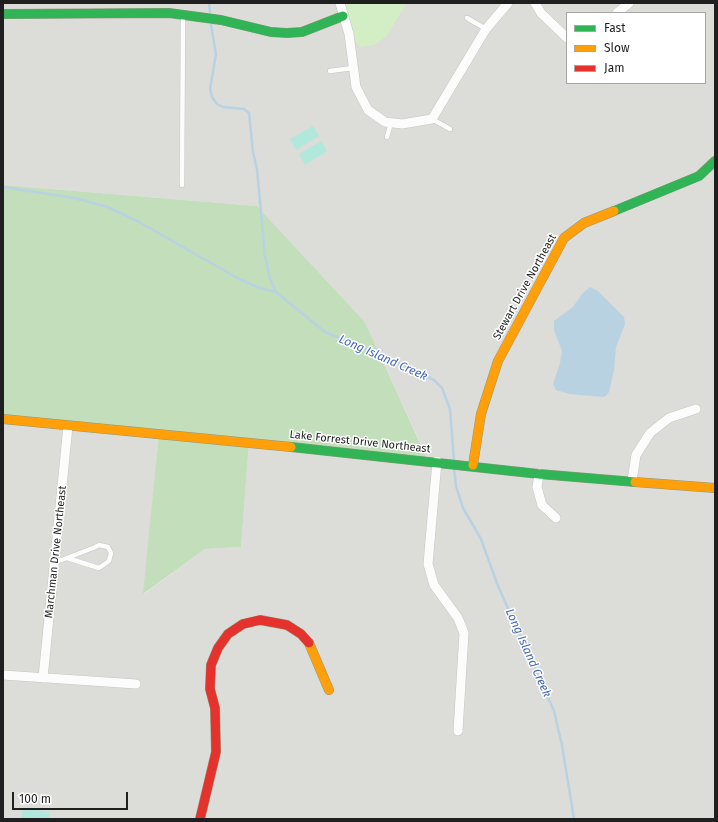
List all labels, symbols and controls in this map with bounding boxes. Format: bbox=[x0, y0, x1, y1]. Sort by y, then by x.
legend bbox=[566, 12, 706, 84]
text: Fast bbox=[604, 21, 626, 35]
text: Slow bbox=[604, 41, 630, 55]
text: Jam bbox=[604, 61, 624, 75]
street label: Stewart Drive Northeast bbox=[490, 232, 560, 342]
water label: Long Island Creek bbox=[336, 332, 430, 384]
street label: Lake Forrest Drive Northeast bbox=[289, 428, 431, 456]
street label: Marchman Drive Northeast bbox=[42, 485, 70, 619]
water label: Long Island Creek bbox=[502, 606, 554, 700]
scale bar bbox=[14, 784, 130, 810]
text: 100 m bbox=[19, 792, 51, 806]

